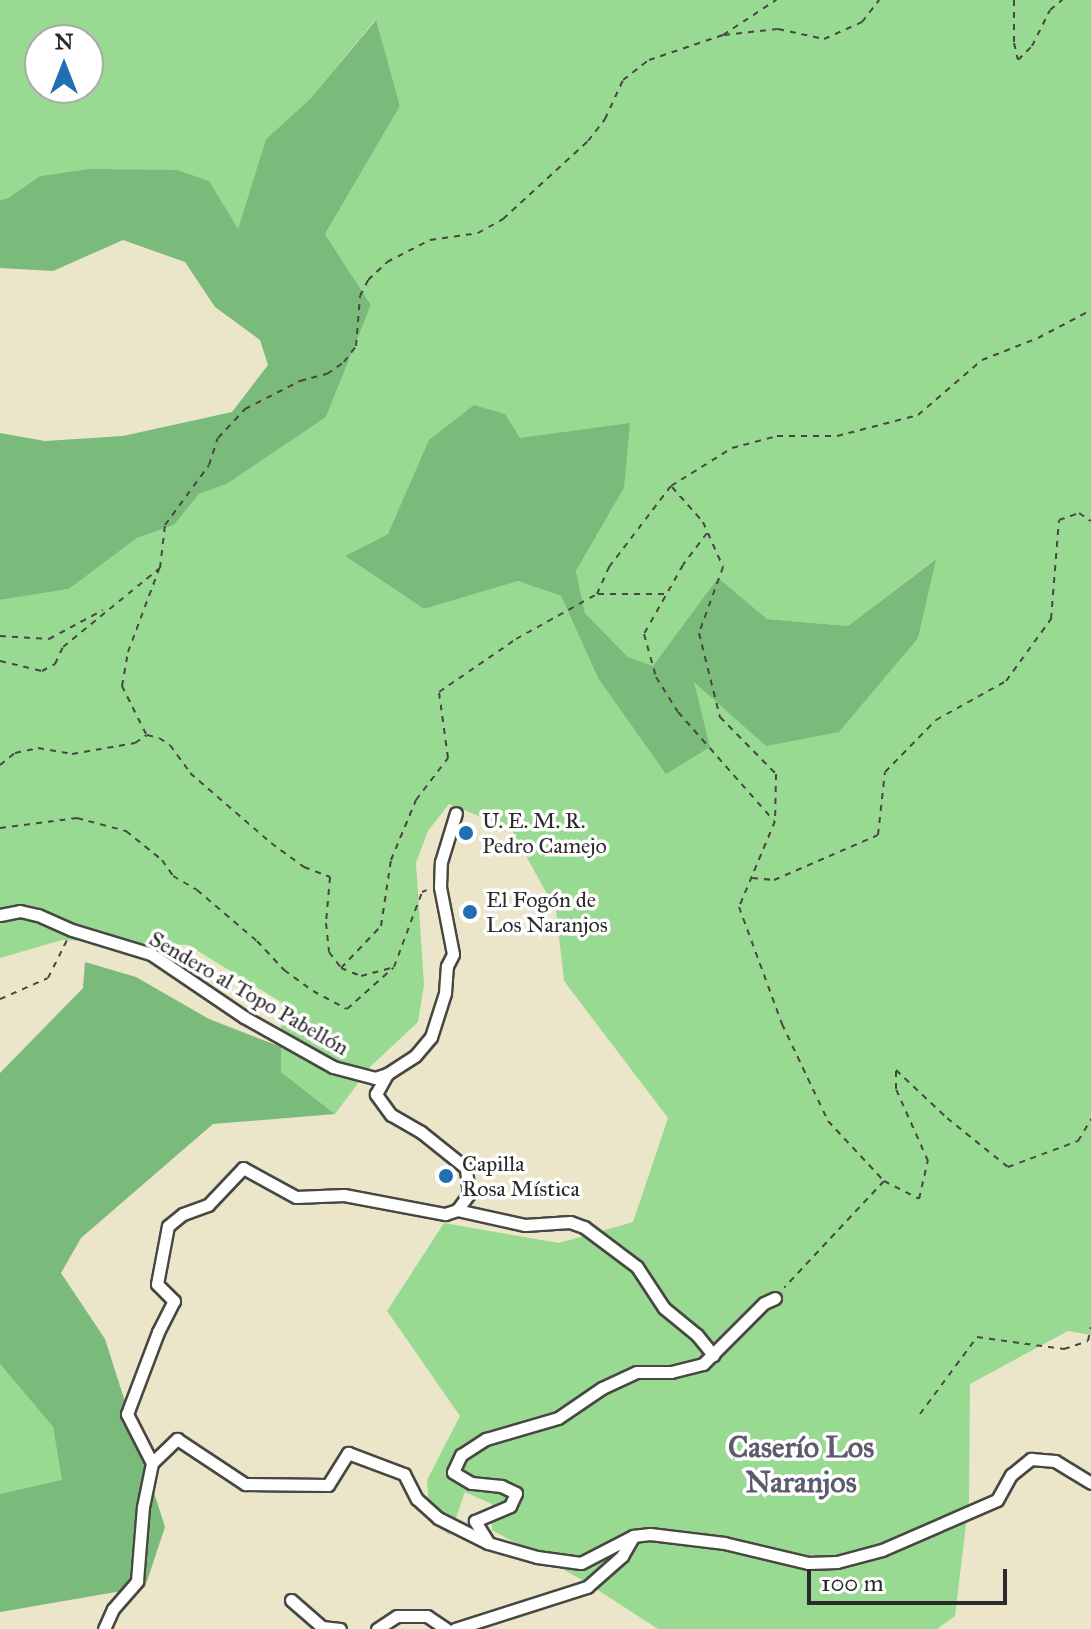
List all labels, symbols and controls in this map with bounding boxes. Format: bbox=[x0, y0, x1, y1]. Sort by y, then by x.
north arrow bbox=[24, 24, 104, 104]
text: N bbox=[55, 28, 73, 55]
place label: U. E. M. R. Pedro Camejo bbox=[482, 807, 607, 858]
marker: U. E. M. R. Pedro Camejo bbox=[457, 824, 475, 842]
place label: El Fogón de Los Naranjos bbox=[486, 886, 608, 938]
marker: El Fogón de Los Naranjos bbox=[461, 903, 479, 921]
street label: Sendero al Topo Pabellón bbox=[145, 925, 353, 1061]
place label: Capilla Rosa Mística bbox=[462, 1150, 580, 1202]
marker: Capilla Rosa Mística bbox=[437, 1167, 455, 1185]
district label: Caserío Los Naranjos bbox=[728, 1429, 874, 1500]
scale bar bbox=[811, 1553, 1011, 1603]
text: 100 m bbox=[821, 1568, 884, 1598]

